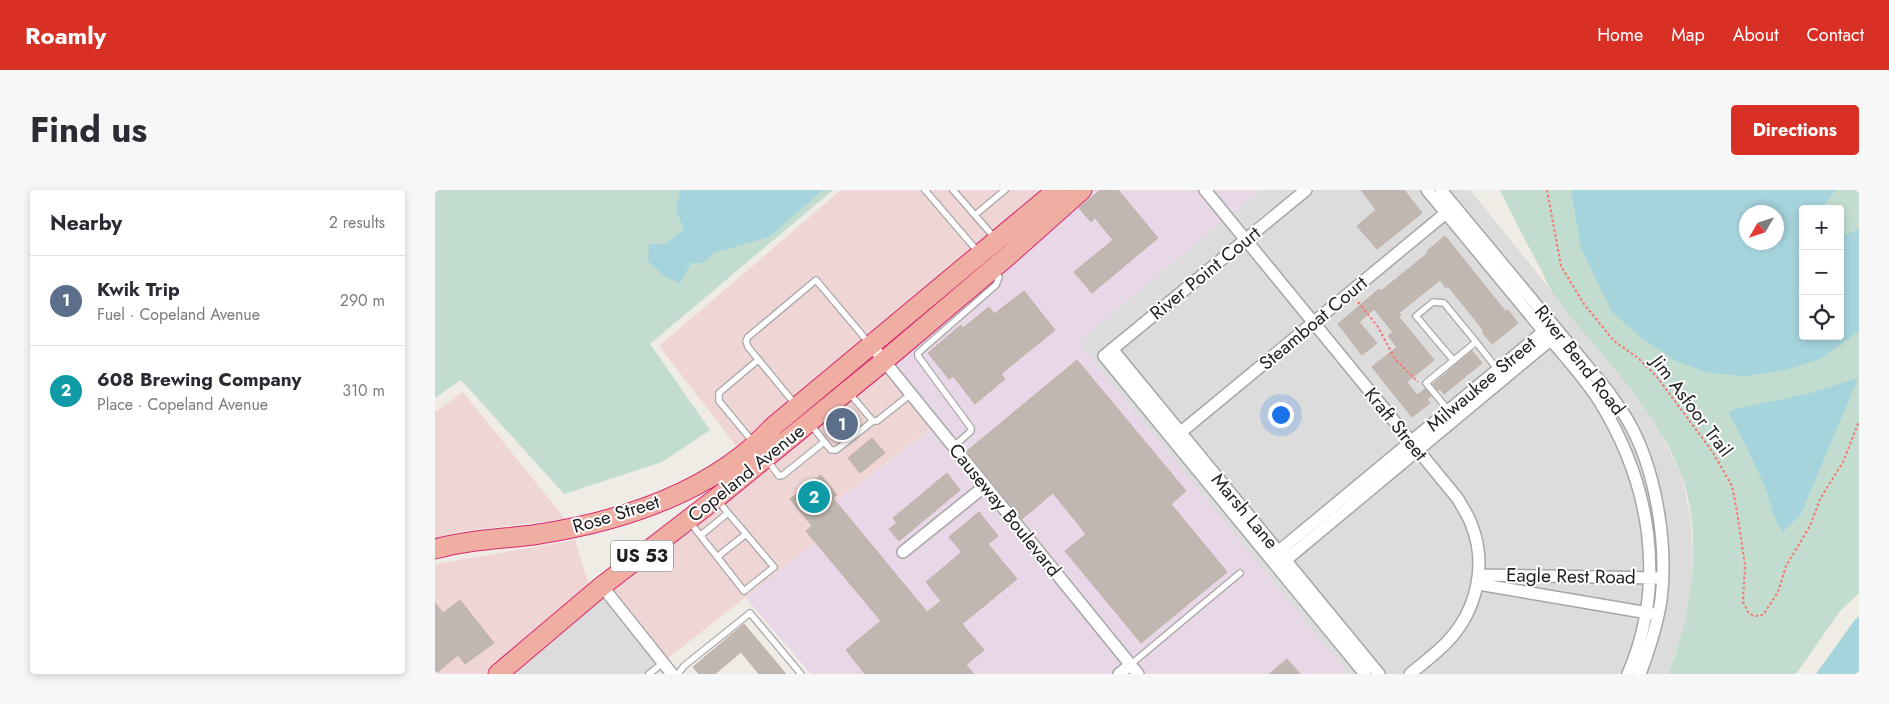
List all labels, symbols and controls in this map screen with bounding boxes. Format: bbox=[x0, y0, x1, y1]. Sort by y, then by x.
text: Roamly bbox=[25, 18, 106, 53]
text: Home bbox=[1597, 22, 1643, 48]
text: Map bbox=[1671, 22, 1705, 48]
text: About bbox=[1733, 22, 1778, 48]
text: Contact bbox=[1806, 22, 1864, 48]
text: Find us bbox=[30, 105, 147, 155]
button: Directions bbox=[1731, 105, 1859, 155]
north arrow bbox=[1739, 205, 1784, 250]
map controls bbox=[1799, 205, 1844, 340]
button: + bbox=[1799, 205, 1844, 250]
text: Nearby bbox=[50, 208, 122, 238]
text: 2 results bbox=[329, 211, 385, 234]
street label: River Point Court bbox=[1144, 220, 1266, 326]
button: − bbox=[1799, 250, 1844, 295]
street label: Steamboat Court bbox=[1253, 269, 1373, 376]
text: Kwik Trip bbox=[97, 276, 180, 303]
text: 1 bbox=[62, 289, 70, 312]
text: 290 m bbox=[340, 289, 385, 312]
button: locate bbox=[1799, 295, 1844, 340]
street label: River Bend Road bbox=[1528, 299, 1632, 421]
text: Fuel · Copeland Avenue bbox=[97, 303, 260, 326]
street label: Milwaukee Street bbox=[1420, 330, 1542, 438]
street label: Jim Asfoor Trail bbox=[1643, 347, 1739, 462]
text: 608 Brewing Company bbox=[97, 366, 301, 393]
text: 2 bbox=[61, 379, 71, 402]
text: 310 m bbox=[342, 379, 385, 402]
street label: Kraft Street bbox=[1358, 382, 1434, 467]
text: Place · Copeland Avenue bbox=[97, 393, 268, 416]
your location bbox=[1268, 402, 1294, 428]
pin: 1 bbox=[826, 405, 858, 443]
street label: Copeland Avenue bbox=[682, 417, 810, 529]
street label: Causeway Boulevard bbox=[943, 437, 1067, 583]
street label: Marsh Lane bbox=[1205, 467, 1285, 555]
pin: 2 bbox=[798, 478, 830, 516]
street label: Rose Street bbox=[569, 488, 663, 540]
road number: US 53 bbox=[611, 541, 673, 572]
street label: Eagle Rest Road bbox=[1506, 561, 1636, 591]

